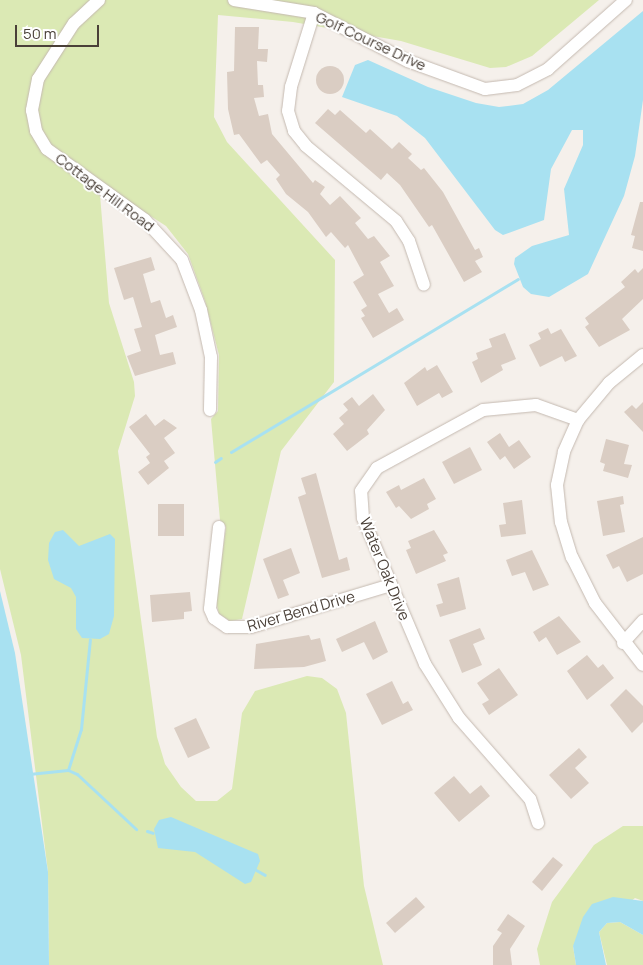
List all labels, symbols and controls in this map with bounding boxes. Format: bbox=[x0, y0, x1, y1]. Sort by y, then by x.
street label: Golf Course Drive bbox=[313, 8, 429, 74]
scale bar bbox=[18, 15, 101, 47]
text: 50 m bbox=[23, 23, 57, 44]
street label: Cottage Hill Road bbox=[52, 149, 158, 235]
street label: Water Oak Drive bbox=[356, 515, 414, 623]
street label: River Bend Drive bbox=[245, 587, 357, 635]

